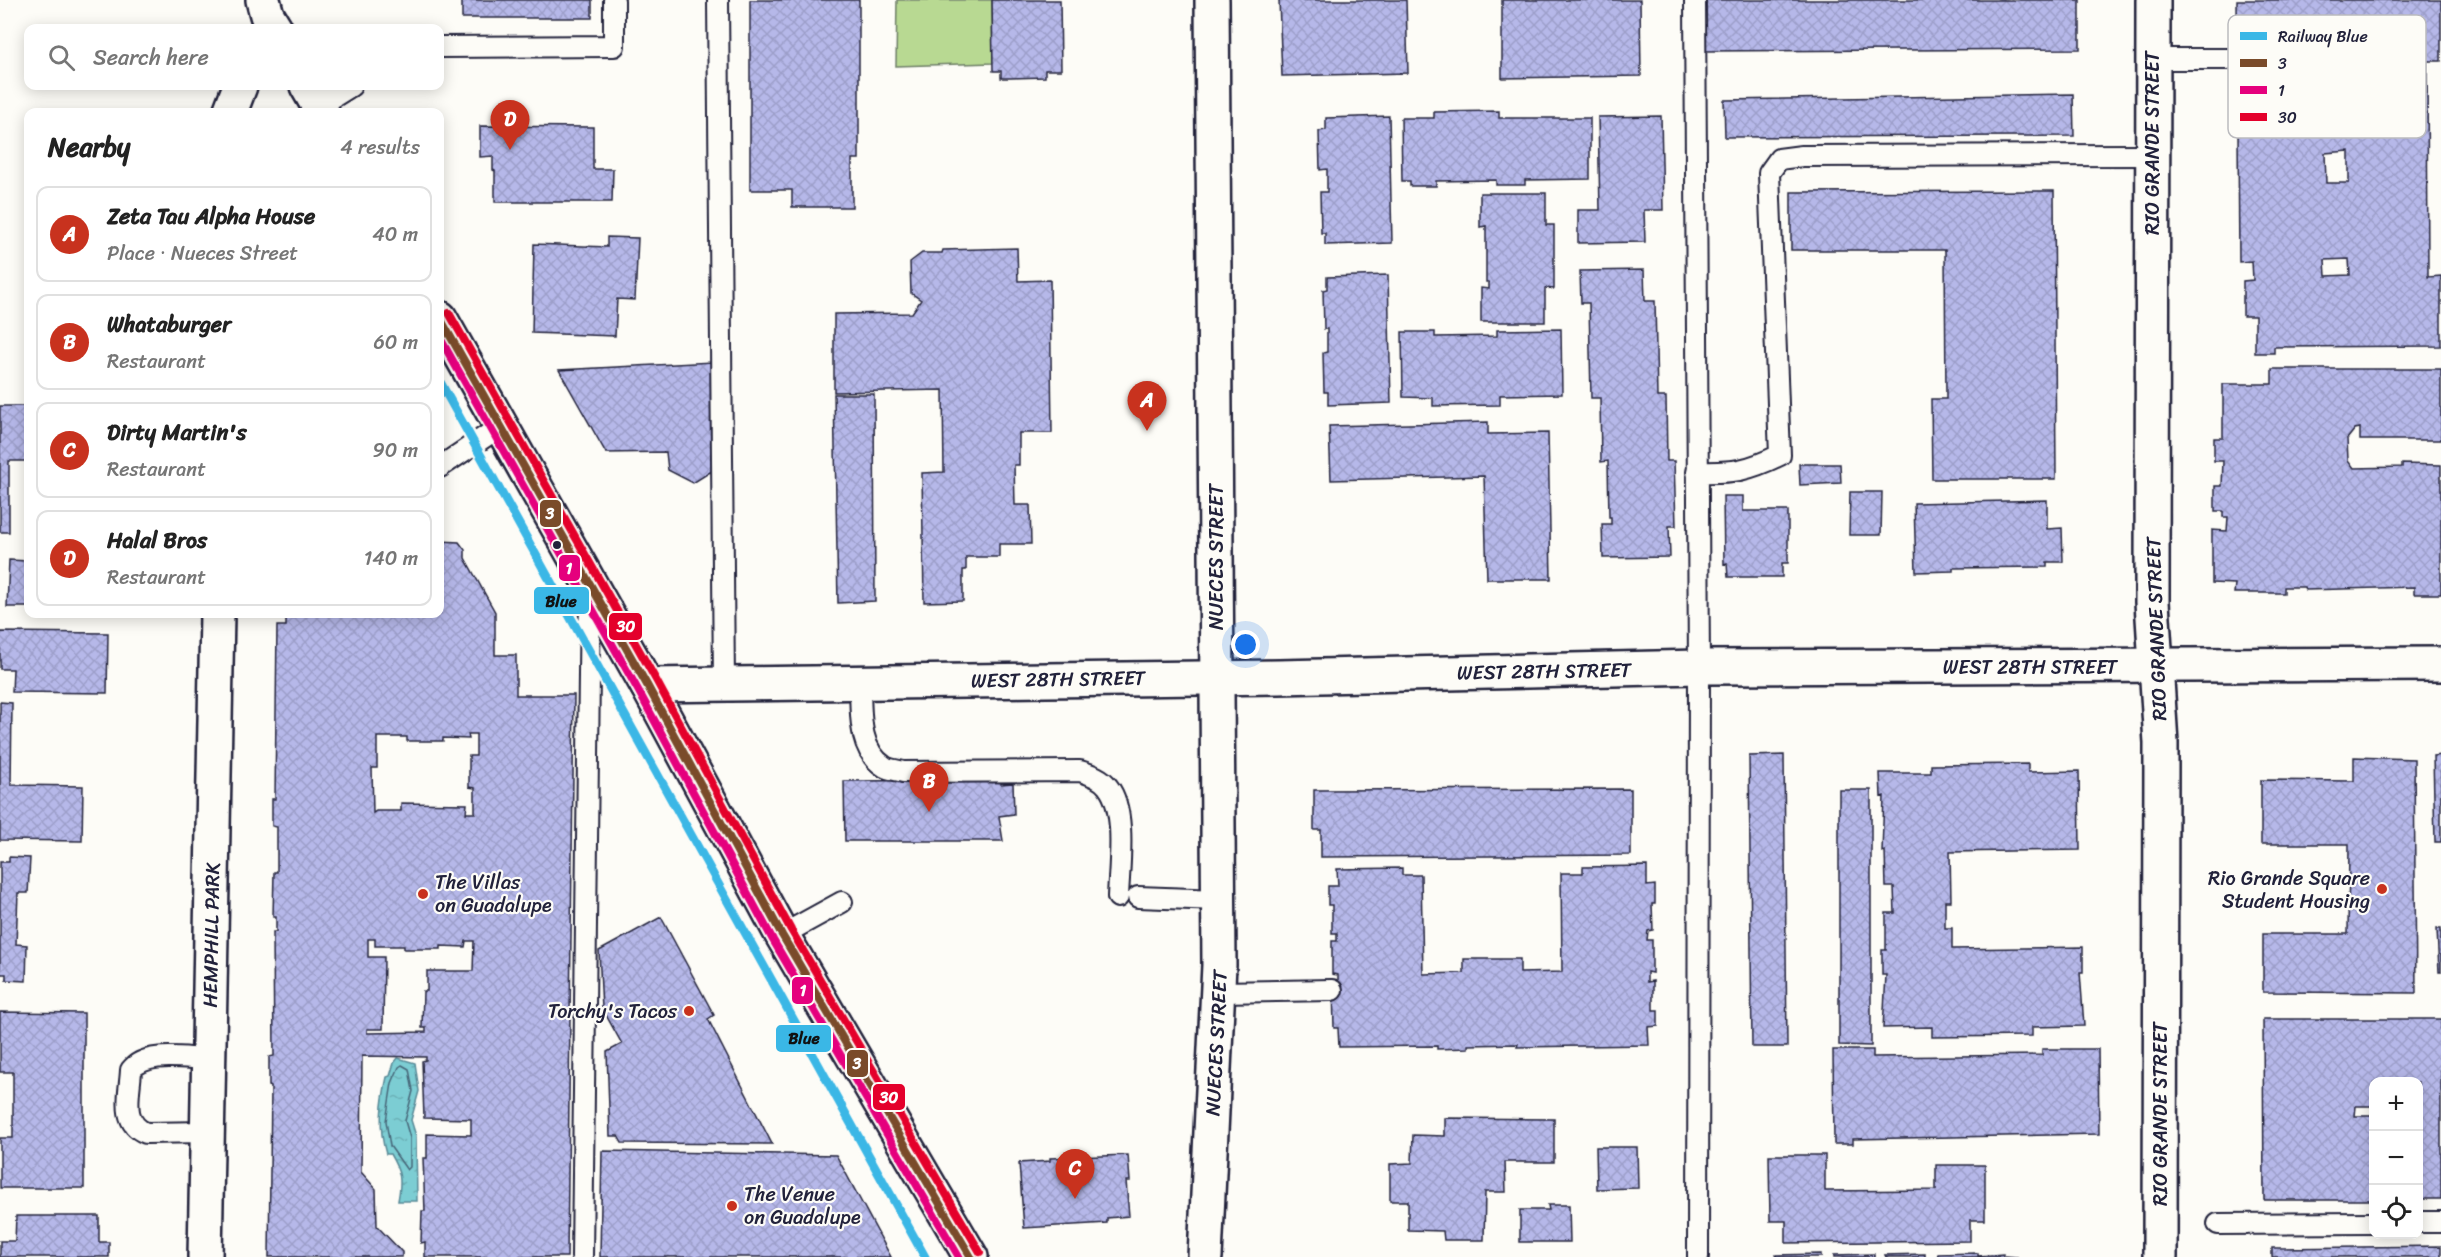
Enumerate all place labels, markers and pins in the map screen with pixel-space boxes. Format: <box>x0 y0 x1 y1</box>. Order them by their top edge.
pin: D <box>490 100 530 150</box>
pin: A <box>1128 382 1166 431</box>
unlabelled marker <box>551 539 563 551</box>
pin: B <box>910 762 948 812</box>
place label: Rio Grande Square Student Housing <box>2208 861 2370 919</box>
place label: The Villas on Guadalupe <box>435 865 552 923</box>
marker: Rio Grande Square Student Housing <box>2375 882 2389 896</box>
marker: The Villas on Guadalupe <box>416 887 430 901</box>
place label: Torchy's Tacos <box>548 994 678 1029</box>
marker: Torchy's Tacos <box>682 1004 696 1018</box>
pin: C <box>1056 1150 1094 1199</box>
place label: The Venue on Guadalupe <box>744 1177 861 1235</box>
marker: The Venue on Guadalupe <box>725 1199 739 1213</box>

